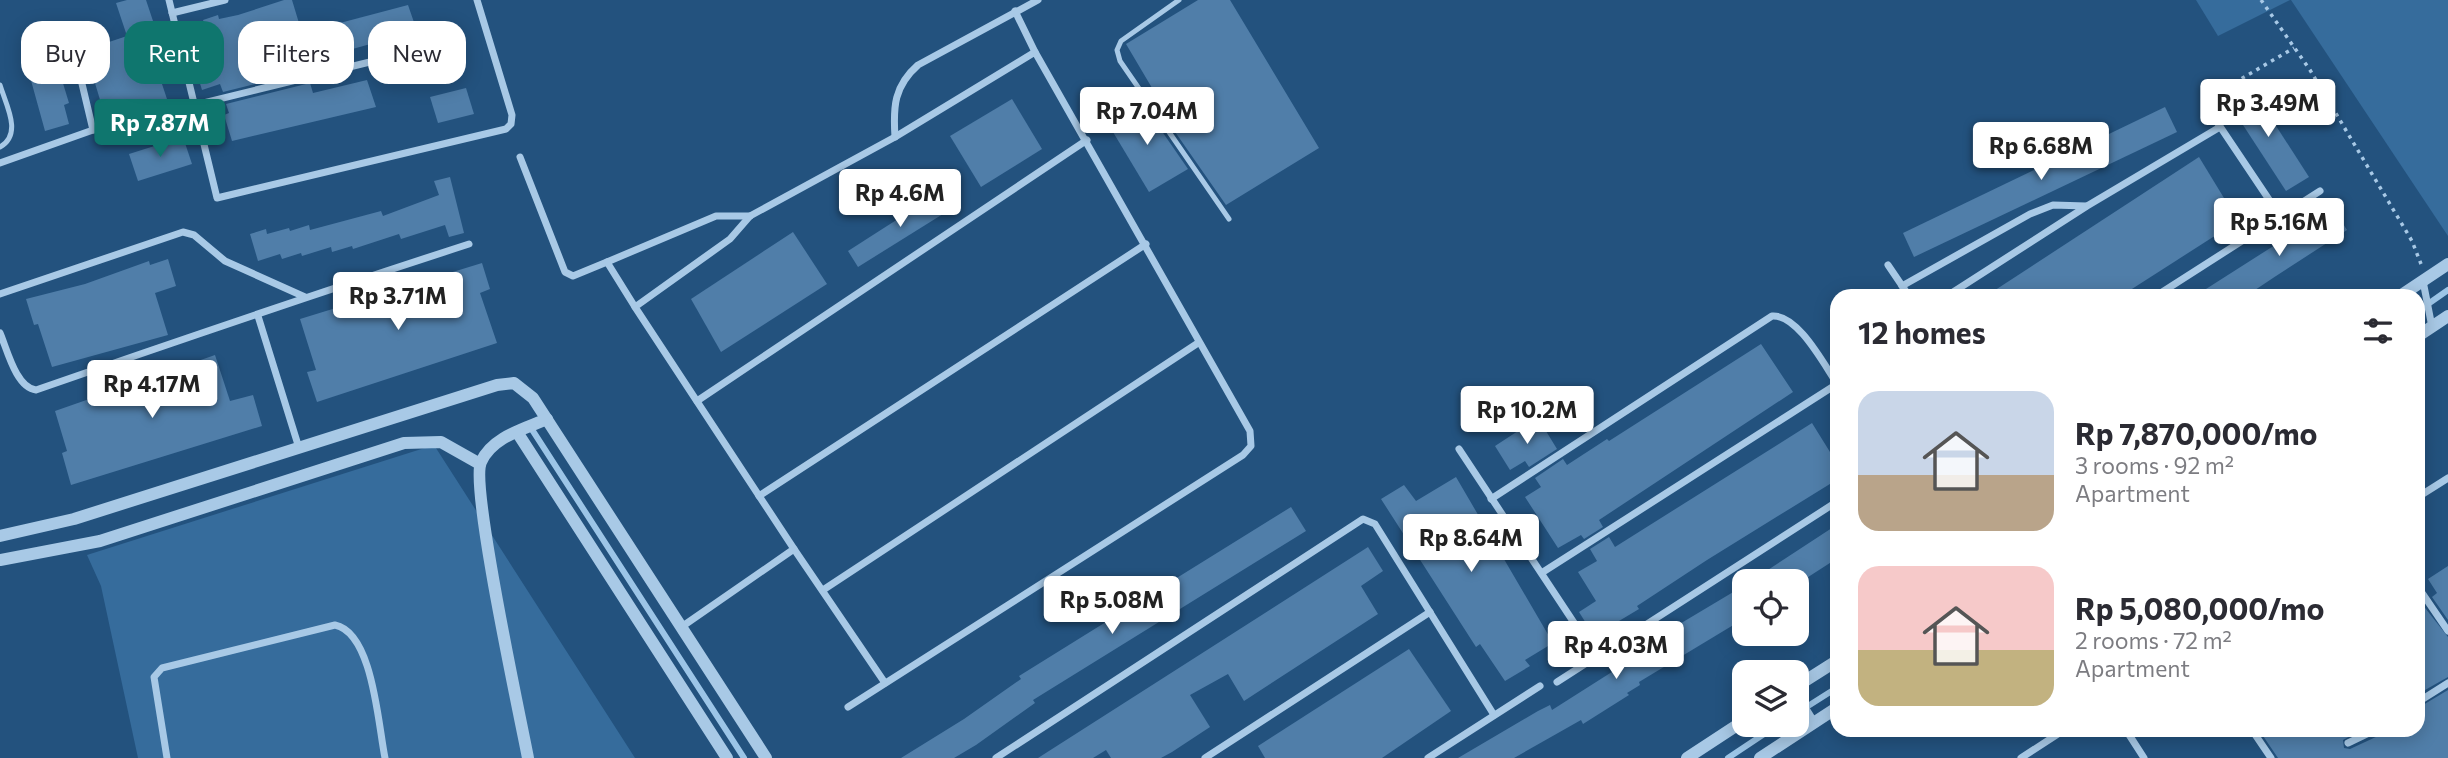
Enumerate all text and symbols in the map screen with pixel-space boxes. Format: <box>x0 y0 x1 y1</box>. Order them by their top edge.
chip: Buy <box>21 21 110 84</box>
chip: Rent <box>124 21 224 84</box>
chip: Filters <box>238 21 354 84</box>
chip: New <box>368 21 466 84</box>
pin: Rp 3.49M <box>2196 80 2340 139</box>
pin: Rp 7.04M <box>1075 88 1219 147</box>
text: Rp 3.49M <box>2216 88 2320 116</box>
text: Rp 7.04M <box>1096 96 1198 124</box>
pin: Rp 7.87M <box>88 100 232 159</box>
text: Rp 7.87M <box>110 108 210 136</box>
pin: Rp 6.68M <box>1969 122 2113 182</box>
text: Rp 6.68M <box>1989 131 2093 159</box>
pin: Rp 4.6M <box>835 170 965 229</box>
text: Rp 4.6M <box>855 178 945 206</box>
pin: Rp 5.16M <box>2207 198 2351 258</box>
text: Rp 5.16M <box>2230 207 2328 235</box>
pin: Rp 3.71M <box>326 272 470 332</box>
text: Rp 3.71M <box>349 281 447 309</box>
icon: filters <box>2359 312 2397 350</box>
text: 12 homes <box>1858 313 1986 350</box>
pin: Rp 4.17M <box>80 360 224 420</box>
text: Rp 4.17M <box>103 369 201 397</box>
pin: Rp 10.2M <box>1455 386 1599 446</box>
text: Rp 10.2M <box>1477 395 1577 423</box>
text: Rp 7,870,000/mo <box>2075 414 2318 451</box>
icon: home <box>1914 419 1998 503</box>
text: 3 rooms · 92 m² <box>2075 451 2234 479</box>
text: Apartment <box>2075 479 2190 507</box>
pin: Rp 8.64M <box>1399 514 1543 574</box>
text: Rp 8.64M <box>1419 523 1523 551</box>
map controls <box>1732 569 1809 737</box>
button: locate <box>1732 569 1809 646</box>
pin: Rp 5.08M <box>1040 576 1184 636</box>
text: Rp 5.08M <box>1060 585 1164 613</box>
text: Rp 5,080,000/mo <box>2075 589 2324 626</box>
icon: home <box>1914 594 1998 678</box>
pin: Rp 4.03M <box>1544 622 1688 681</box>
text: 2 rooms · 72 m² <box>2075 626 2232 654</box>
text: Rp 4.03M <box>1564 630 1668 658</box>
text: Apartment <box>2075 654 2190 682</box>
button: layers <box>1732 660 1809 737</box>

